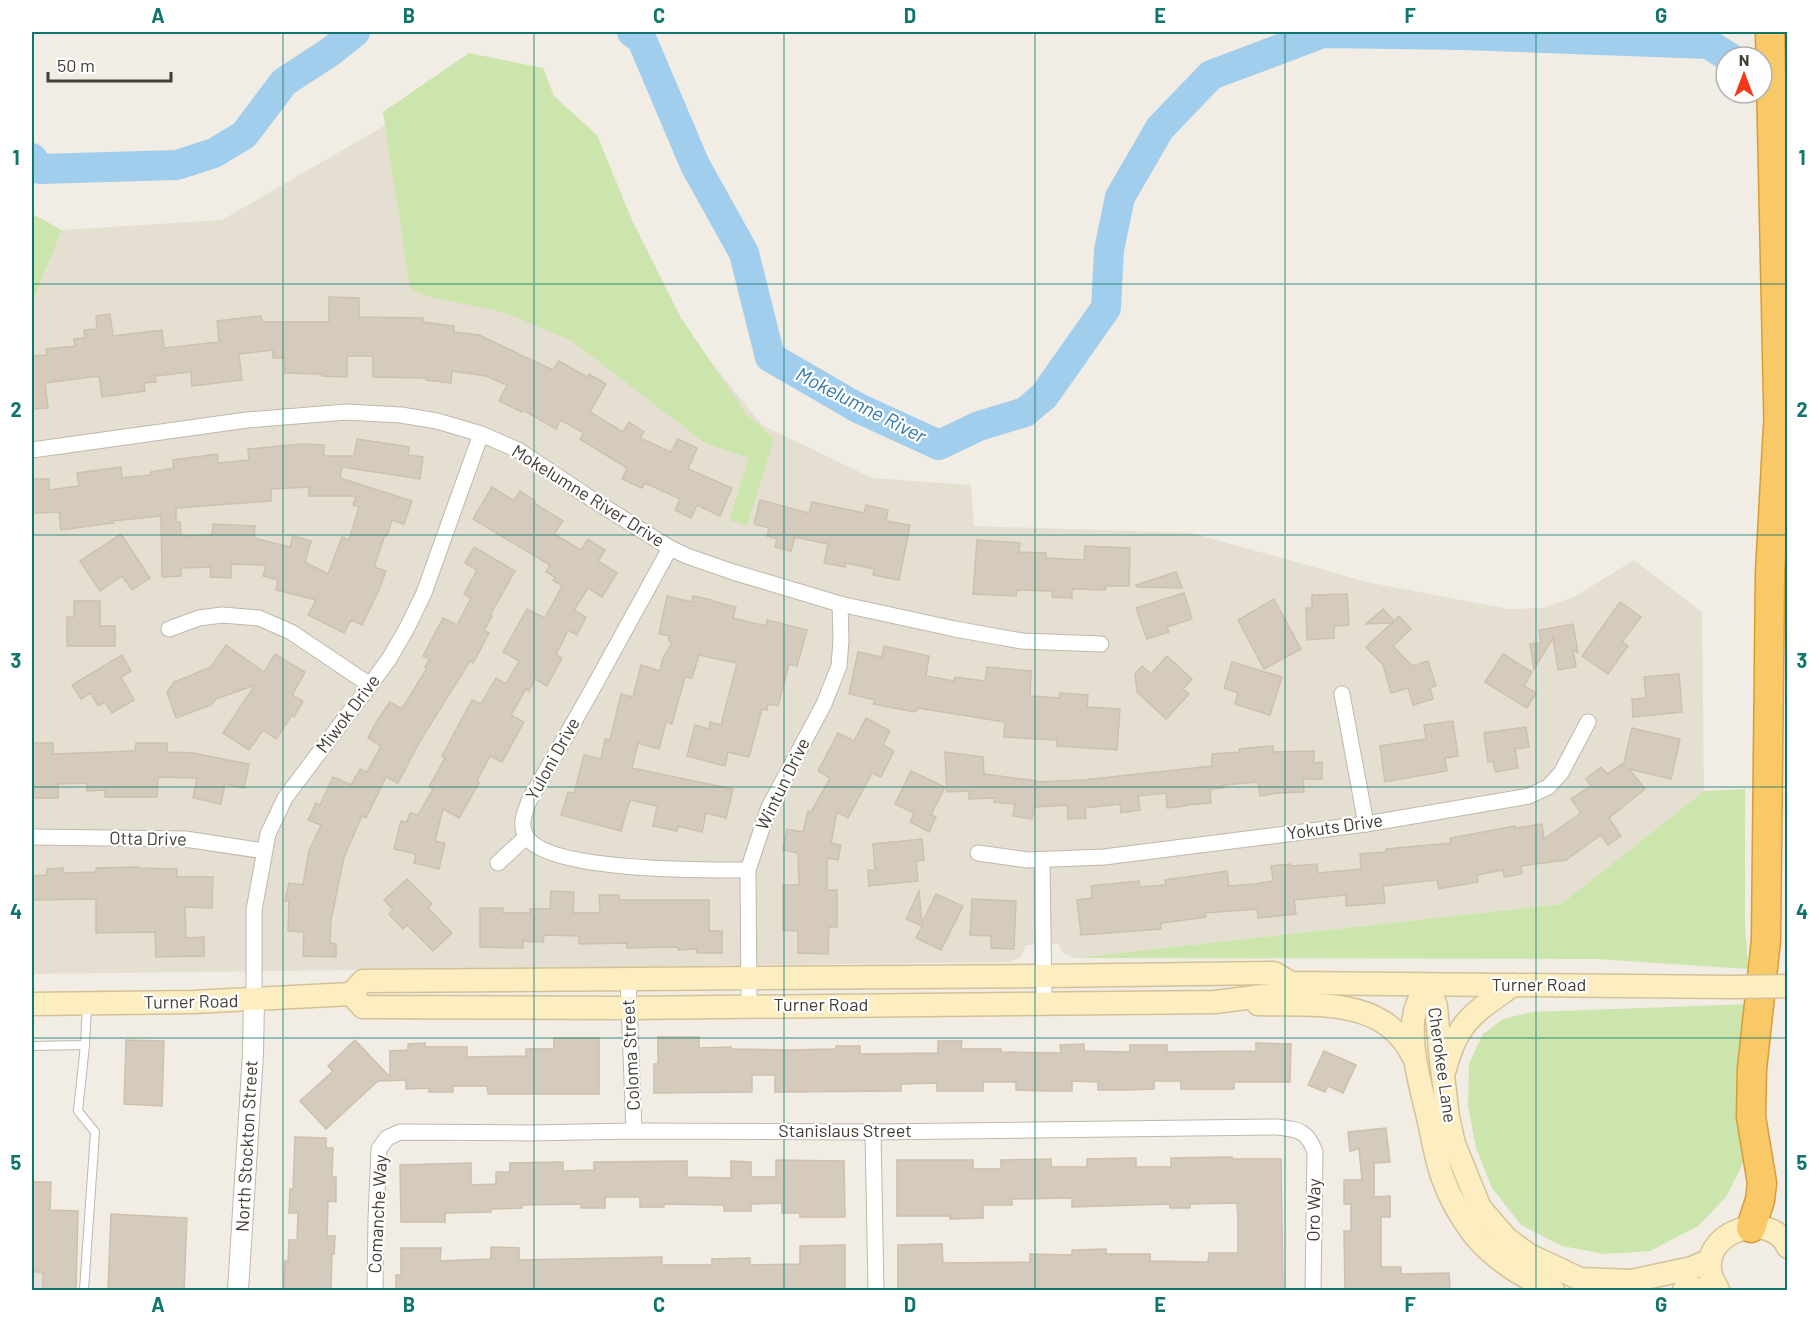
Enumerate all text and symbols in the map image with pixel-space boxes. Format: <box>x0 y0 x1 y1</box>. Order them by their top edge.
text: A <box>151 3 165 27</box>
text: B <box>403 3 415 27</box>
text: C <box>653 3 665 27</box>
text: D <box>904 3 916 27</box>
text: E <box>1154 3 1166 27</box>
text: F <box>1404 3 1416 27</box>
text: G <box>1655 3 1667 27</box>
scale bar <box>48 45 171 83</box>
north arrow <box>1714 45 1774 105</box>
text: N <box>1739 50 1749 69</box>
text: 50 m <box>57 54 95 76</box>
text: 1 <box>12 145 20 169</box>
text: 1 <box>1798 145 1806 169</box>
water label: Mokelumne River <box>792 361 931 448</box>
text: 2 <box>10 397 22 421</box>
text: 2 <box>1796 397 1808 421</box>
street label: Mokelumne River Drive <box>508 439 669 551</box>
text: 3 <box>11 648 21 672</box>
text: 3 <box>1797 648 1807 672</box>
street label: Miwok Drive <box>311 670 384 757</box>
street label: Yuloni Drive <box>520 713 584 804</box>
street label: Wintun Drive <box>750 734 814 833</box>
street label: Yokuts Drive <box>1286 808 1384 844</box>
street label: Otta Drive <box>109 826 187 850</box>
text: 4 <box>10 899 22 923</box>
text: 4 <box>1796 899 1808 923</box>
street label: Turner Road <box>1492 973 1586 995</box>
street label: Turner Road <box>143 989 239 1013</box>
street label: Turner Road <box>774 993 868 1015</box>
street label: Coloma Street <box>616 999 644 1111</box>
street label: Cherokee Lane <box>1424 1006 1462 1124</box>
street label: North Stockton Street <box>231 1059 261 1232</box>
street label: Stanislaus Street <box>778 1119 912 1141</box>
text: 5 <box>11 1150 22 1174</box>
text: 5 <box>1797 1150 1808 1174</box>
street label: Comanche Way <box>363 1154 391 1274</box>
street label: Oro Way <box>1301 1178 1325 1242</box>
text: A <box>151 1292 165 1316</box>
text: B <box>403 1292 415 1316</box>
text: C <box>653 1292 665 1316</box>
text: D <box>904 1292 916 1316</box>
text: E <box>1154 1292 1166 1316</box>
text: F <box>1404 1292 1416 1316</box>
text: G <box>1655 1292 1667 1316</box>

